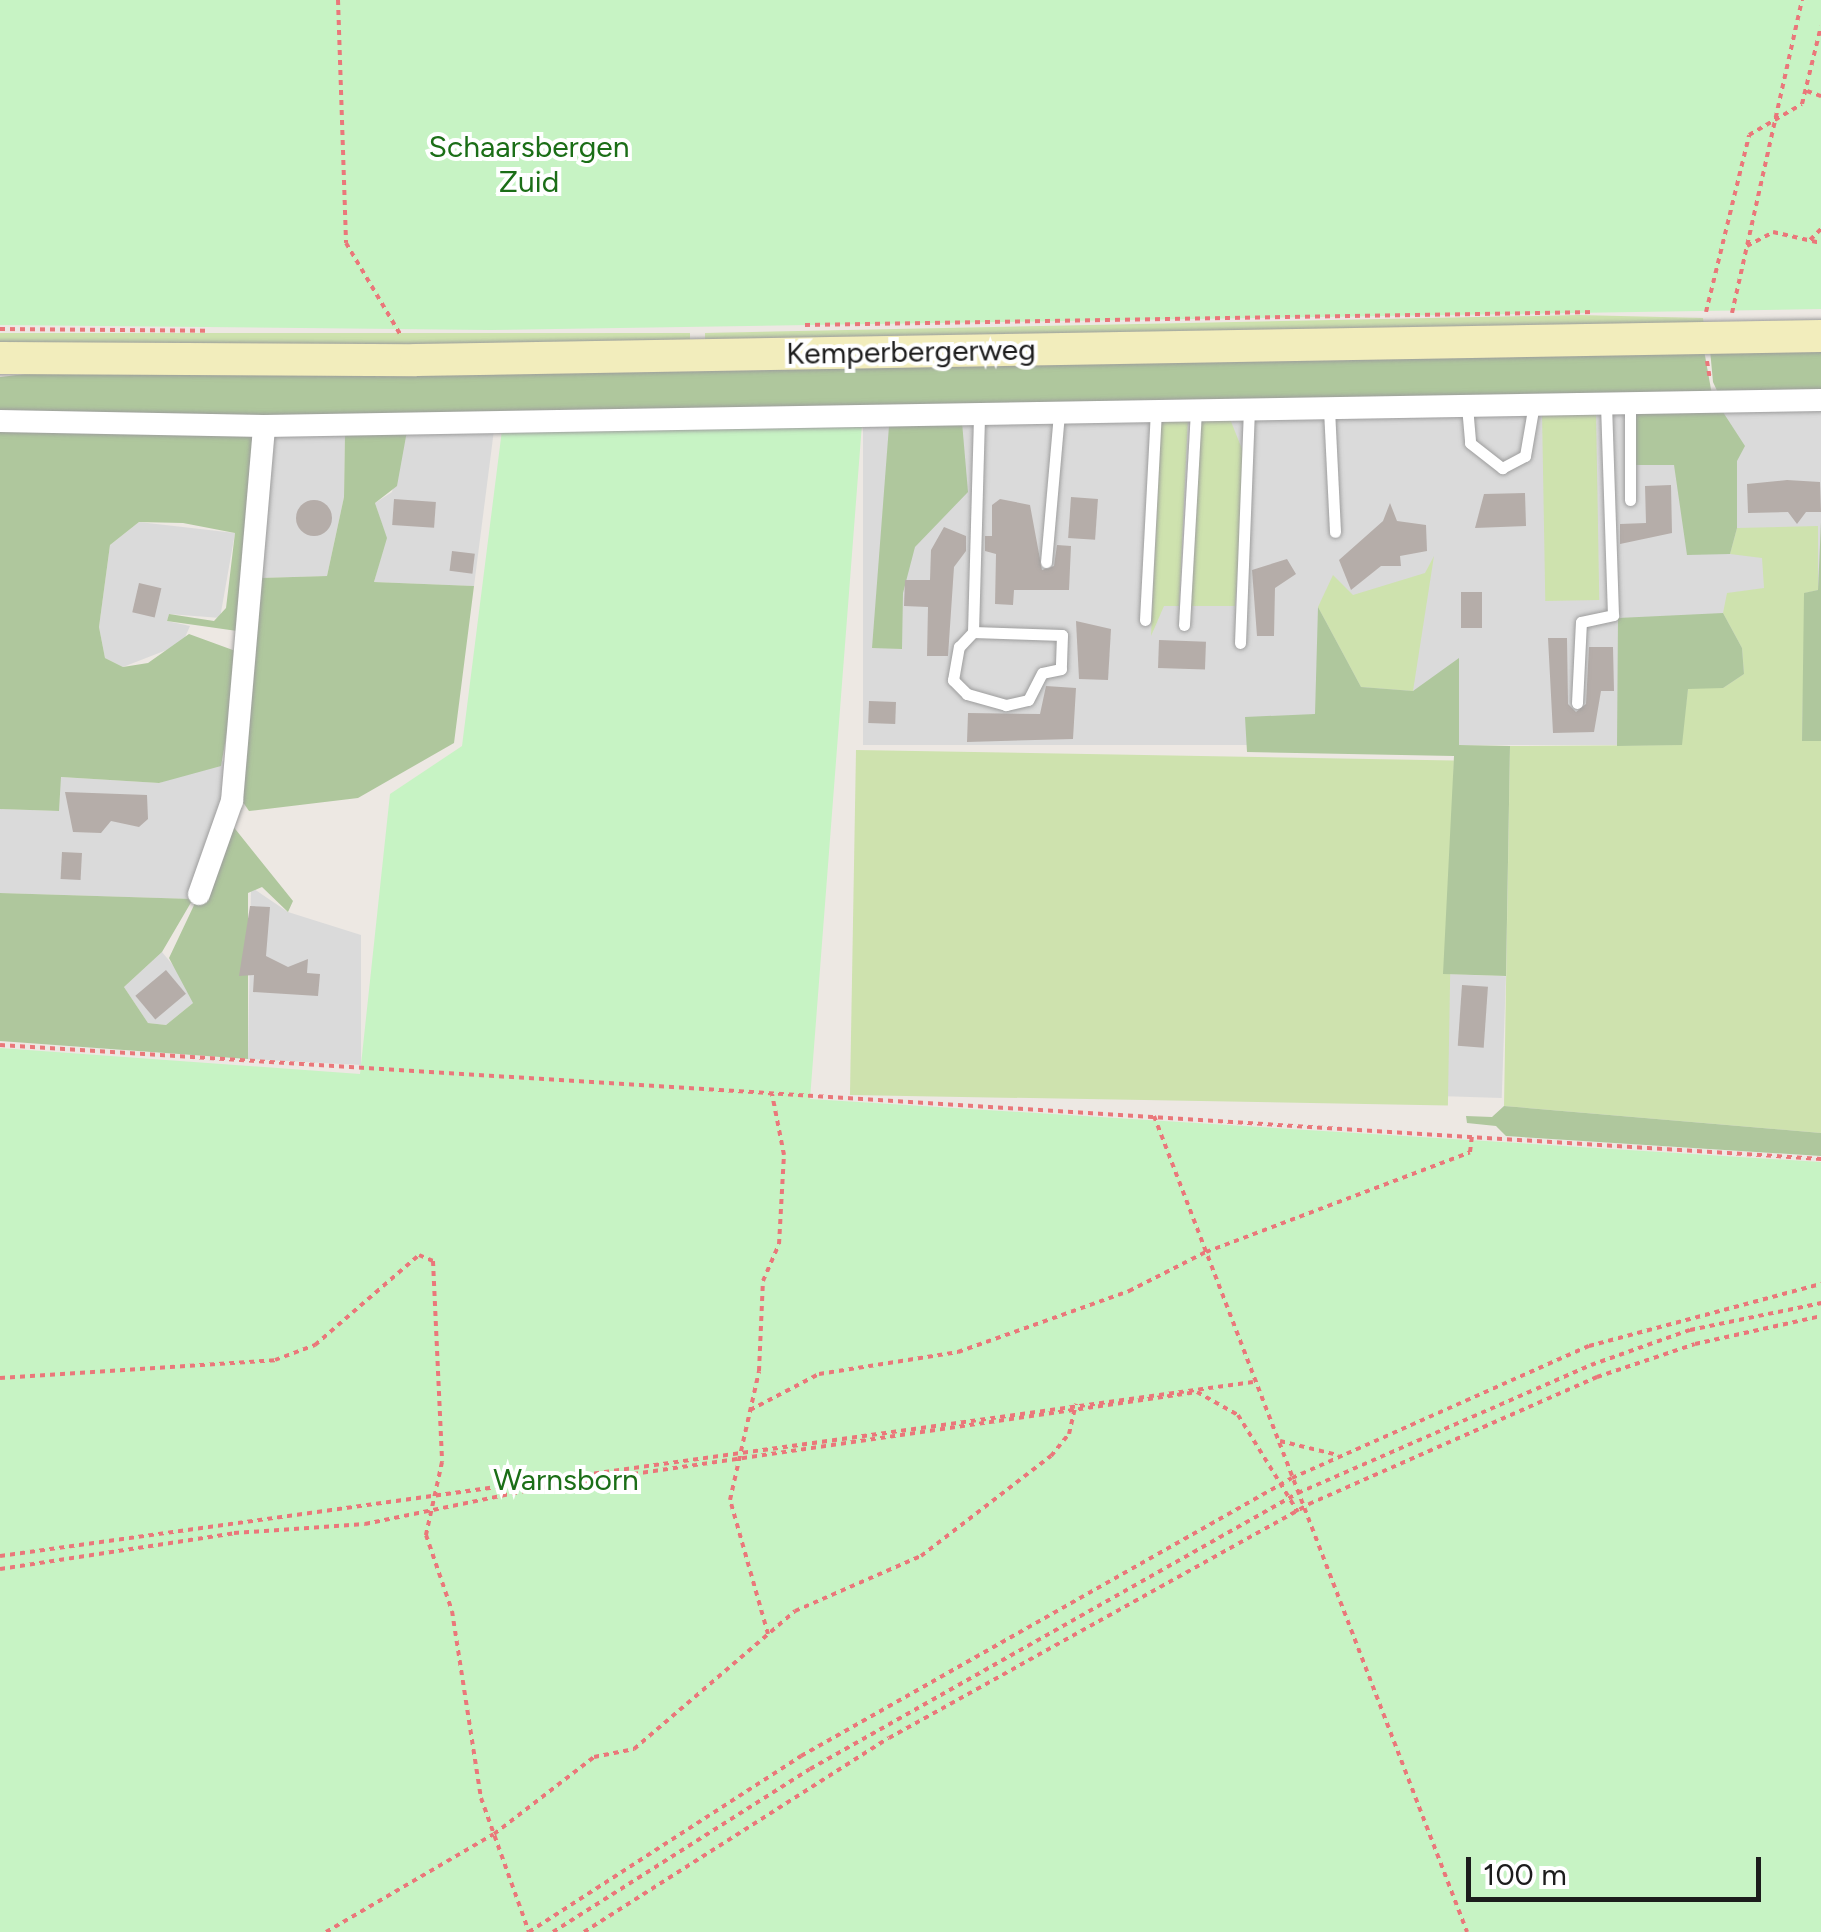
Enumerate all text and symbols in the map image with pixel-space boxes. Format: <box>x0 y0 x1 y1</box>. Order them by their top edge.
park label: Schaarsbergen Zuid <box>429 129 629 200</box>
street label: Kemperbergerweg <box>786 332 1036 372</box>
park label: Warnsborn <box>493 1462 639 1498</box>
scale bar <box>1471 1837 1766 1899</box>
text: 100 m <box>1483 1856 1567 1893</box>

